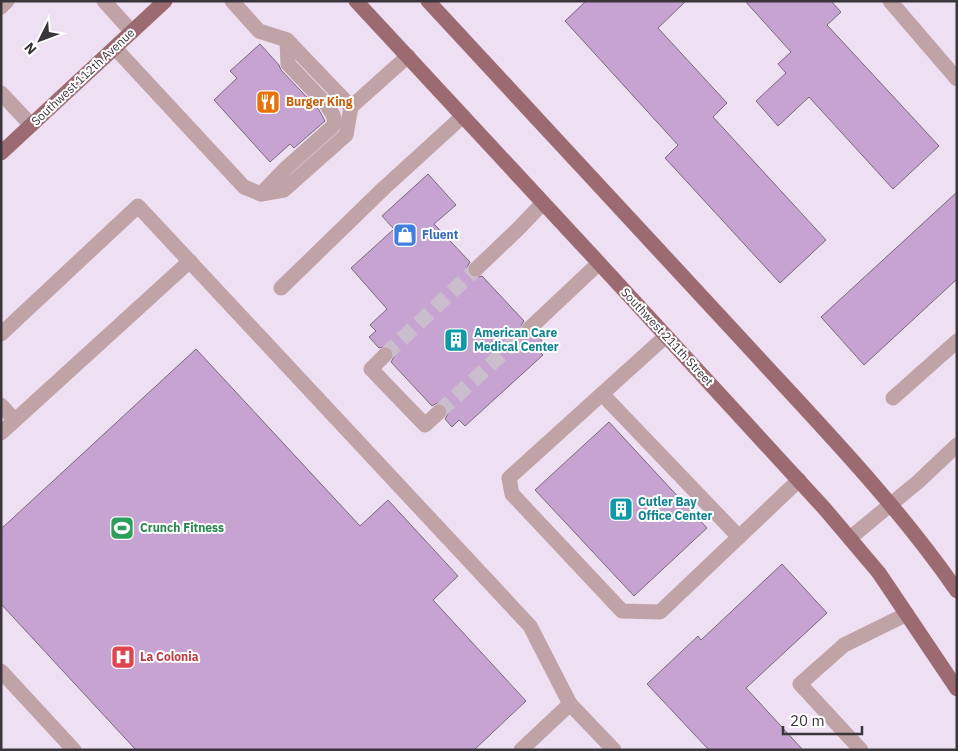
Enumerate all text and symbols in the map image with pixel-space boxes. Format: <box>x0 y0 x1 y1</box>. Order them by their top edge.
north arrow <box>15 15 65 65</box>
street label: Southwest 112th Avenue <box>28 25 138 128</box>
text: N <box>20 39 40 58</box>
restaurant icon: Burger King <box>255 89 281 115</box>
place label: Burger King <box>286 94 353 109</box>
shop icon: Fluent <box>392 222 418 248</box>
place label: Fluent <box>422 227 459 242</box>
street label: Southwest 211th Street <box>618 285 717 389</box>
place label: American Care Medical Center <box>474 325 559 354</box>
building icon: American Care Medical Center <box>443 327 469 353</box>
place label: Cutler Bay Office Center <box>638 494 712 523</box>
building icon: Cutler Bay Office Center <box>608 496 634 522</box>
sports icon: Crunch Fitness <box>109 515 135 541</box>
place label: Crunch Fitness <box>140 520 224 535</box>
hospital icon: La Colonia <box>110 644 136 670</box>
place label: La Colonia <box>140 649 199 664</box>
scale bar <box>783 704 862 736</box>
text: 20 m <box>790 711 825 730</box>

